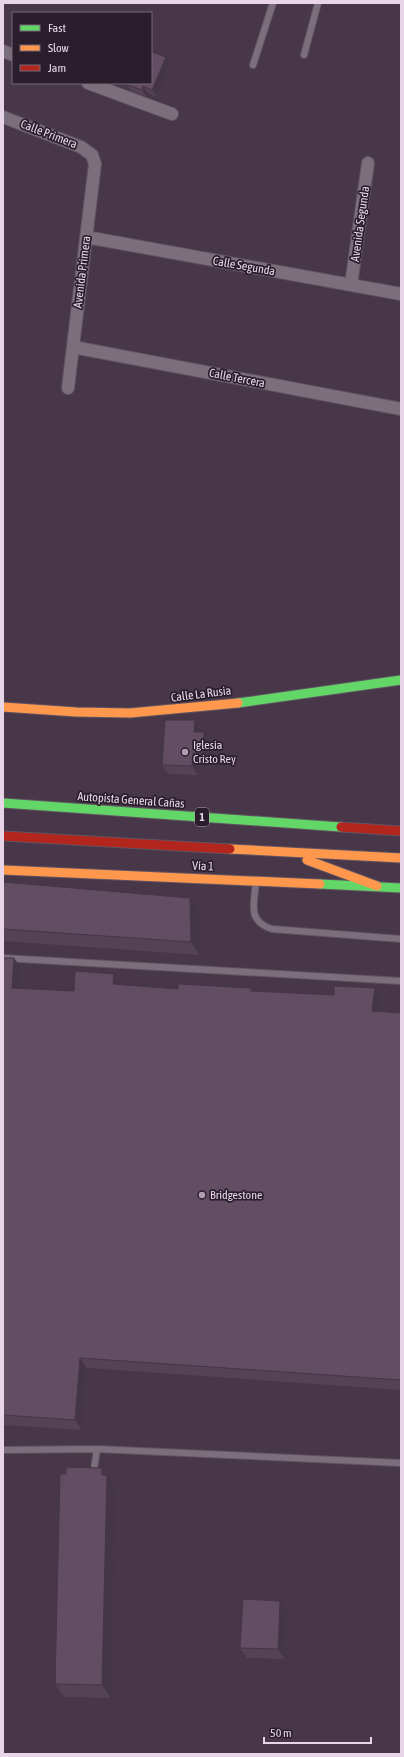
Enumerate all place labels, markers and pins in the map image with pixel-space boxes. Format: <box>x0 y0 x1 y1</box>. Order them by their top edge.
place label: Iglesia Cristo Rey <box>193 738 236 766</box>
marker: Iglesia Cristo Rey <box>180 747 190 757</box>
place label: Bridgestone <box>210 1188 263 1202</box>
marker: Bridgestone <box>197 1190 207 1200</box>

